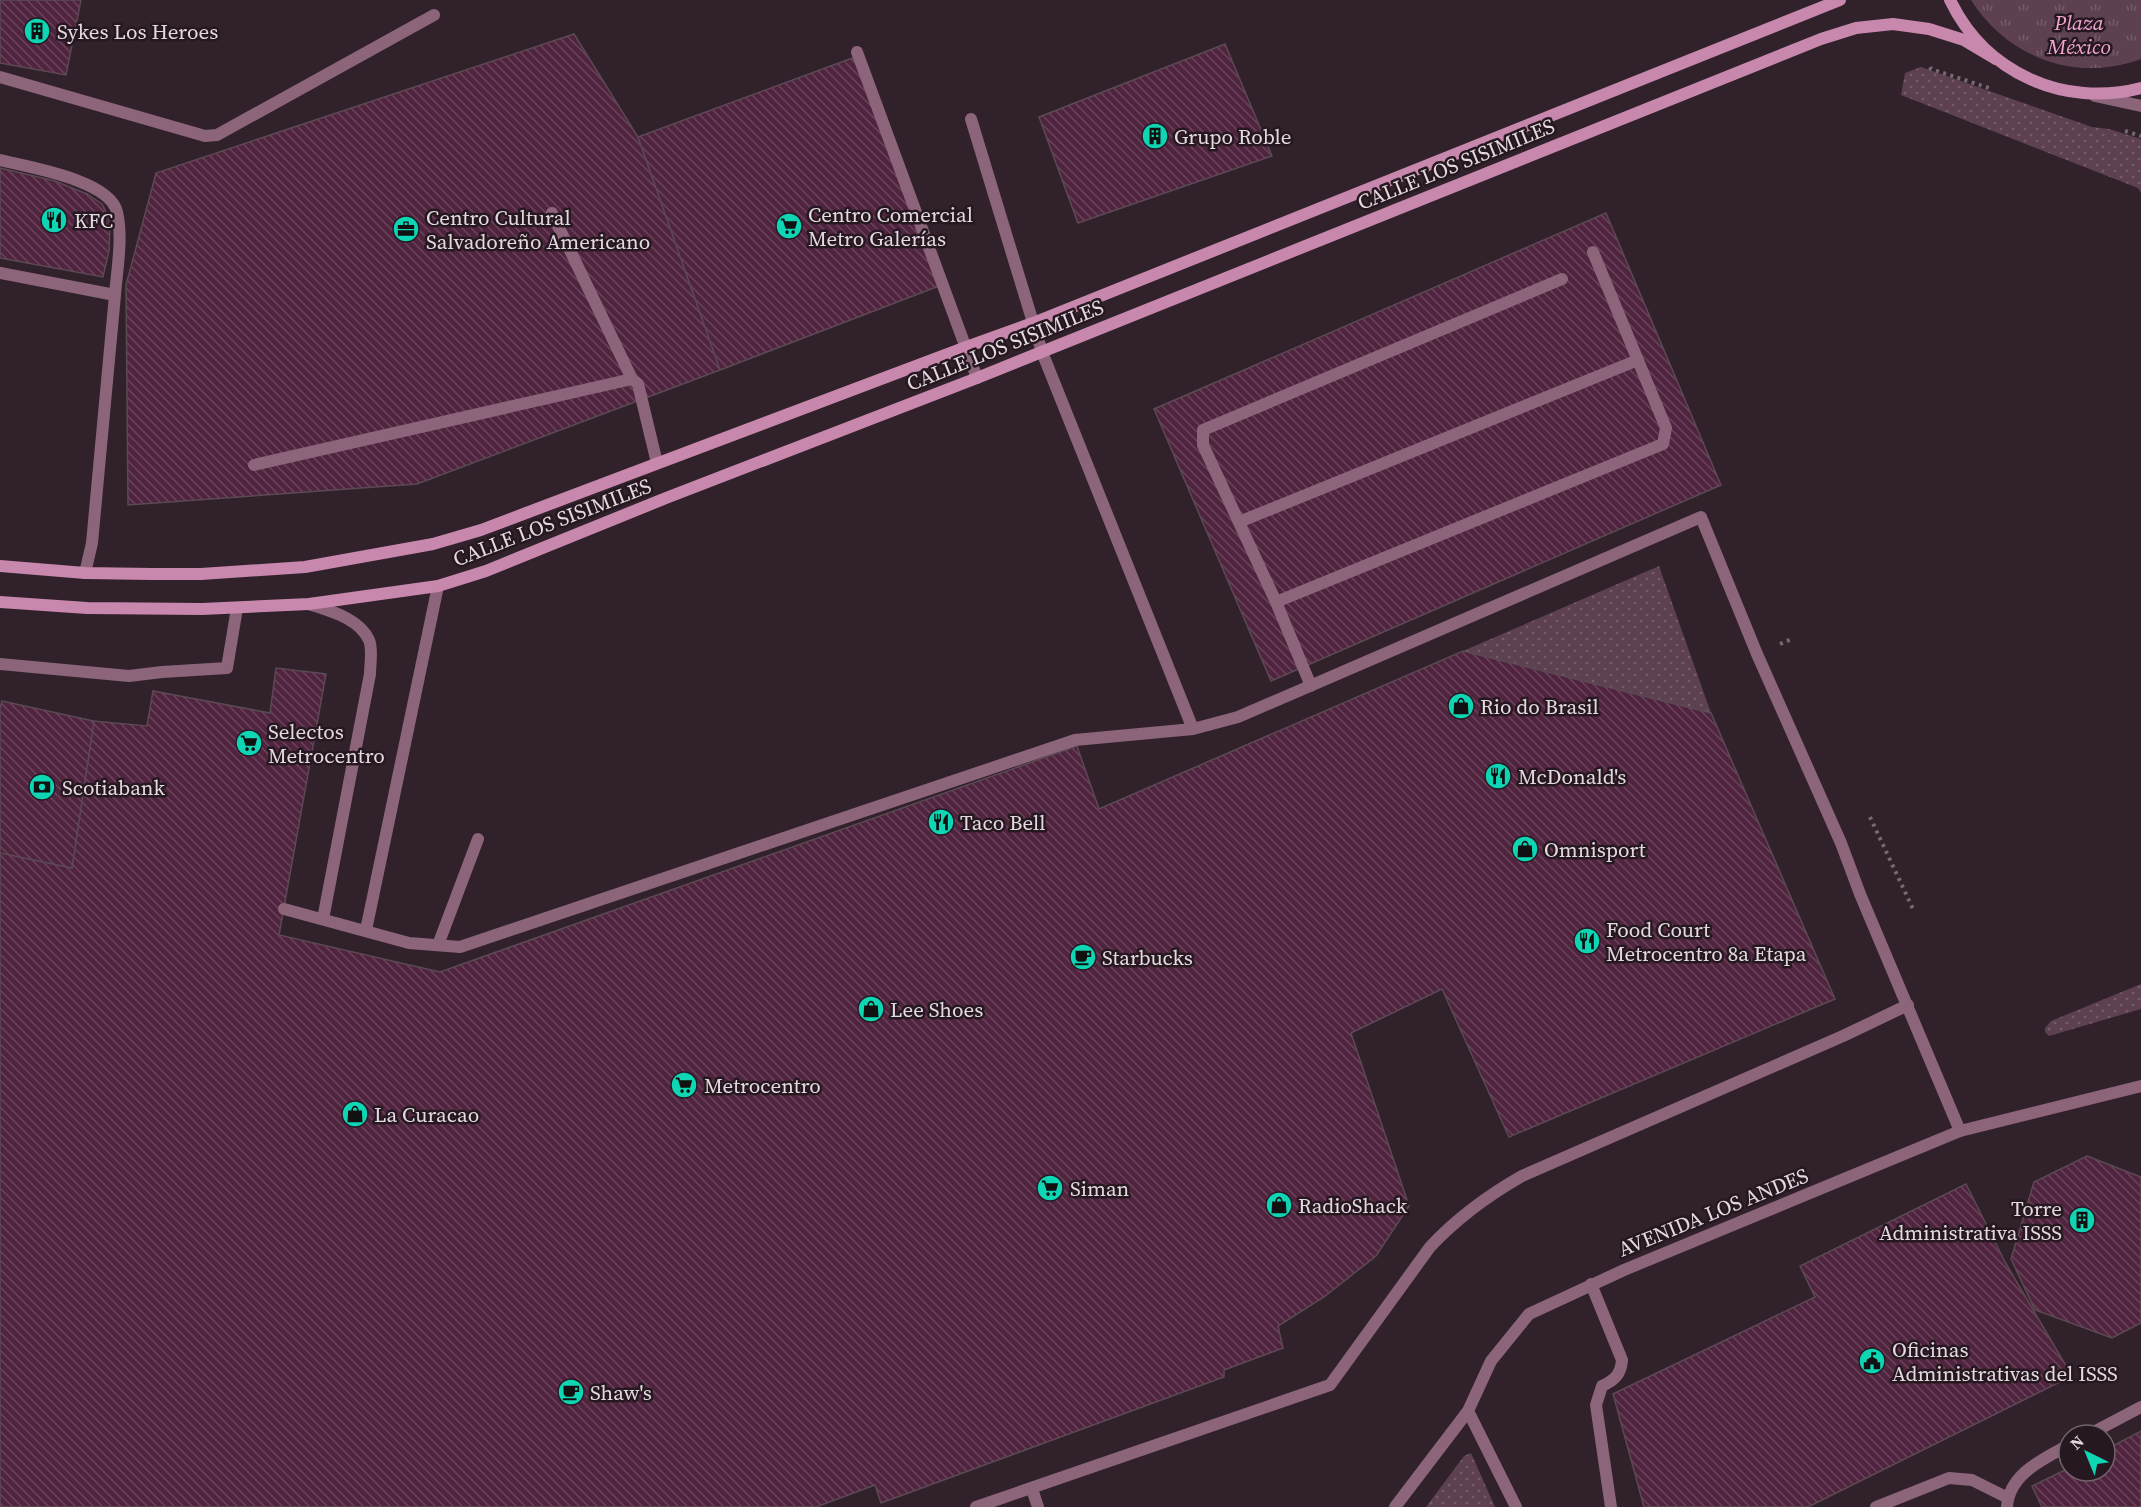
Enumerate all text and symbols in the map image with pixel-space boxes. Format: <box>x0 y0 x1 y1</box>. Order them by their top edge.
park label: Plaza México <box>2046 8 2111 61</box>
building icon: Sykes Los Heroes <box>22 16 52 46</box>
place label: Sykes Los Heroes <box>57 17 218 46</box>
street label: CALLE LOS SISIMILES <box>1353 111 1559 217</box>
building icon: Grupo Roble <box>1140 121 1170 151</box>
place label: Grupo Roble <box>1174 122 1292 151</box>
place label: Centro Comercial Metro Galerías <box>808 200 973 253</box>
place label: Centro Cultural Salvadoreño Americano <box>426 203 650 256</box>
restaurant icon: KFC <box>39 205 69 235</box>
place label: KFC <box>74 206 113 235</box>
supermarket icon: Centro Comercial Metro Galerías <box>774 211 804 241</box>
office icon: Centro Cultural Salvadoreño Americano <box>391 214 421 244</box>
street label: CALLE LOS SISIMILES <box>902 292 1108 398</box>
street label: CALLE LOS SISIMILES <box>449 471 655 573</box>
shop icon: Rio do Brasil <box>1446 691 1476 721</box>
place label: Rio do Brasil <box>1480 692 1599 721</box>
place label: Selectos Metrocentro <box>268 717 385 770</box>
supermarket icon: Selectos Metrocentro <box>234 728 264 758</box>
restaurant icon: McDonald's <box>1483 761 1513 791</box>
place label: McDonald's <box>1518 762 1626 791</box>
bank icon: Scotiabank <box>27 772 57 802</box>
place label: Scotiabank <box>62 773 166 802</box>
restaurant icon: Taco Bell <box>926 807 956 837</box>
place label: Taco Bell <box>960 808 1045 837</box>
shop icon: Omnisport <box>1510 834 1540 864</box>
place label: Omnisport <box>1544 835 1646 864</box>
place label: Food Court Metrocentro 8a Etapa <box>1606 915 1807 968</box>
restaurant icon: Food Court Metrocentro 8a Etapa <box>1572 926 1602 956</box>
cafe icon: Starbucks <box>1068 942 1098 972</box>
place label: Starbucks <box>1102 943 1193 972</box>
shop icon: Lee Shoes <box>856 994 886 1024</box>
place label: Lee Shoes <box>890 995 983 1024</box>
supermarket icon: Metrocentro <box>669 1070 699 1100</box>
place label: Metrocentro <box>704 1071 821 1100</box>
shop icon: La Curacao <box>340 1099 370 1129</box>
place label: La Curacao <box>374 1100 479 1129</box>
street label: AVENIDA LOS ANDES <box>1613 1161 1813 1263</box>
supermarket icon: Siman <box>1035 1173 1065 1203</box>
place label: Siman <box>1070 1174 1130 1203</box>
shop icon: RadioShack <box>1264 1190 1294 1220</box>
place label: RadioShack <box>1298 1191 1408 1220</box>
place label: Torre Administrativa ISSS <box>1879 1194 2062 1247</box>
building icon: Torre Administrativa ISSS <box>2067 1205 2097 1235</box>
place label: Oficinas Administrativas del ISSS <box>1892 1335 2118 1388</box>
public building icon: Oficinas Administrativas del ISSS <box>1857 1346 1887 1376</box>
cafe icon: Shaw's <box>556 1377 586 1407</box>
place label: Shaw's <box>590 1378 652 1407</box>
north arrow <box>2057 1423 2117 1483</box>
text: N <box>2065 1430 2089 1454</box>

